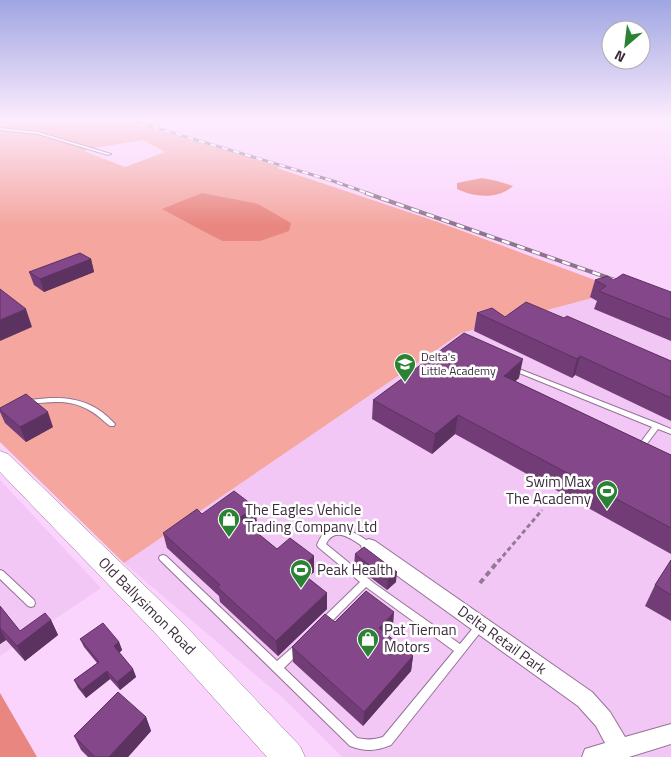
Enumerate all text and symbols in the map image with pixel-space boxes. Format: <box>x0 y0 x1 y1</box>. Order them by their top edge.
north arrow <box>601 20 651 70</box>
text: N <box>610 45 629 68</box>
place label: Delta's Little Academy <box>421 347 496 380</box>
school or university icon: Delta's Little Academy <box>393 352 417 383</box>
place label: Swim Max The Academy <box>506 470 591 510</box>
sports icon: Swim Max The Academy <box>595 479 619 510</box>
place label: The Eagles Vehicle Trading Company Ltd <box>245 498 377 538</box>
shop icon: The Eagles Vehicle Trading Company Ltd <box>217 507 241 538</box>
street label: Old Ballysimon Road <box>93 552 201 660</box>
sports icon: Peak Health <box>289 558 313 589</box>
place label: Peak Health <box>317 558 393 581</box>
street label: Delta Retail Park <box>453 599 552 680</box>
place label: Pat Tiernan Motors <box>384 618 456 658</box>
shop icon: Pat Tiernan Motors <box>356 627 380 658</box>

